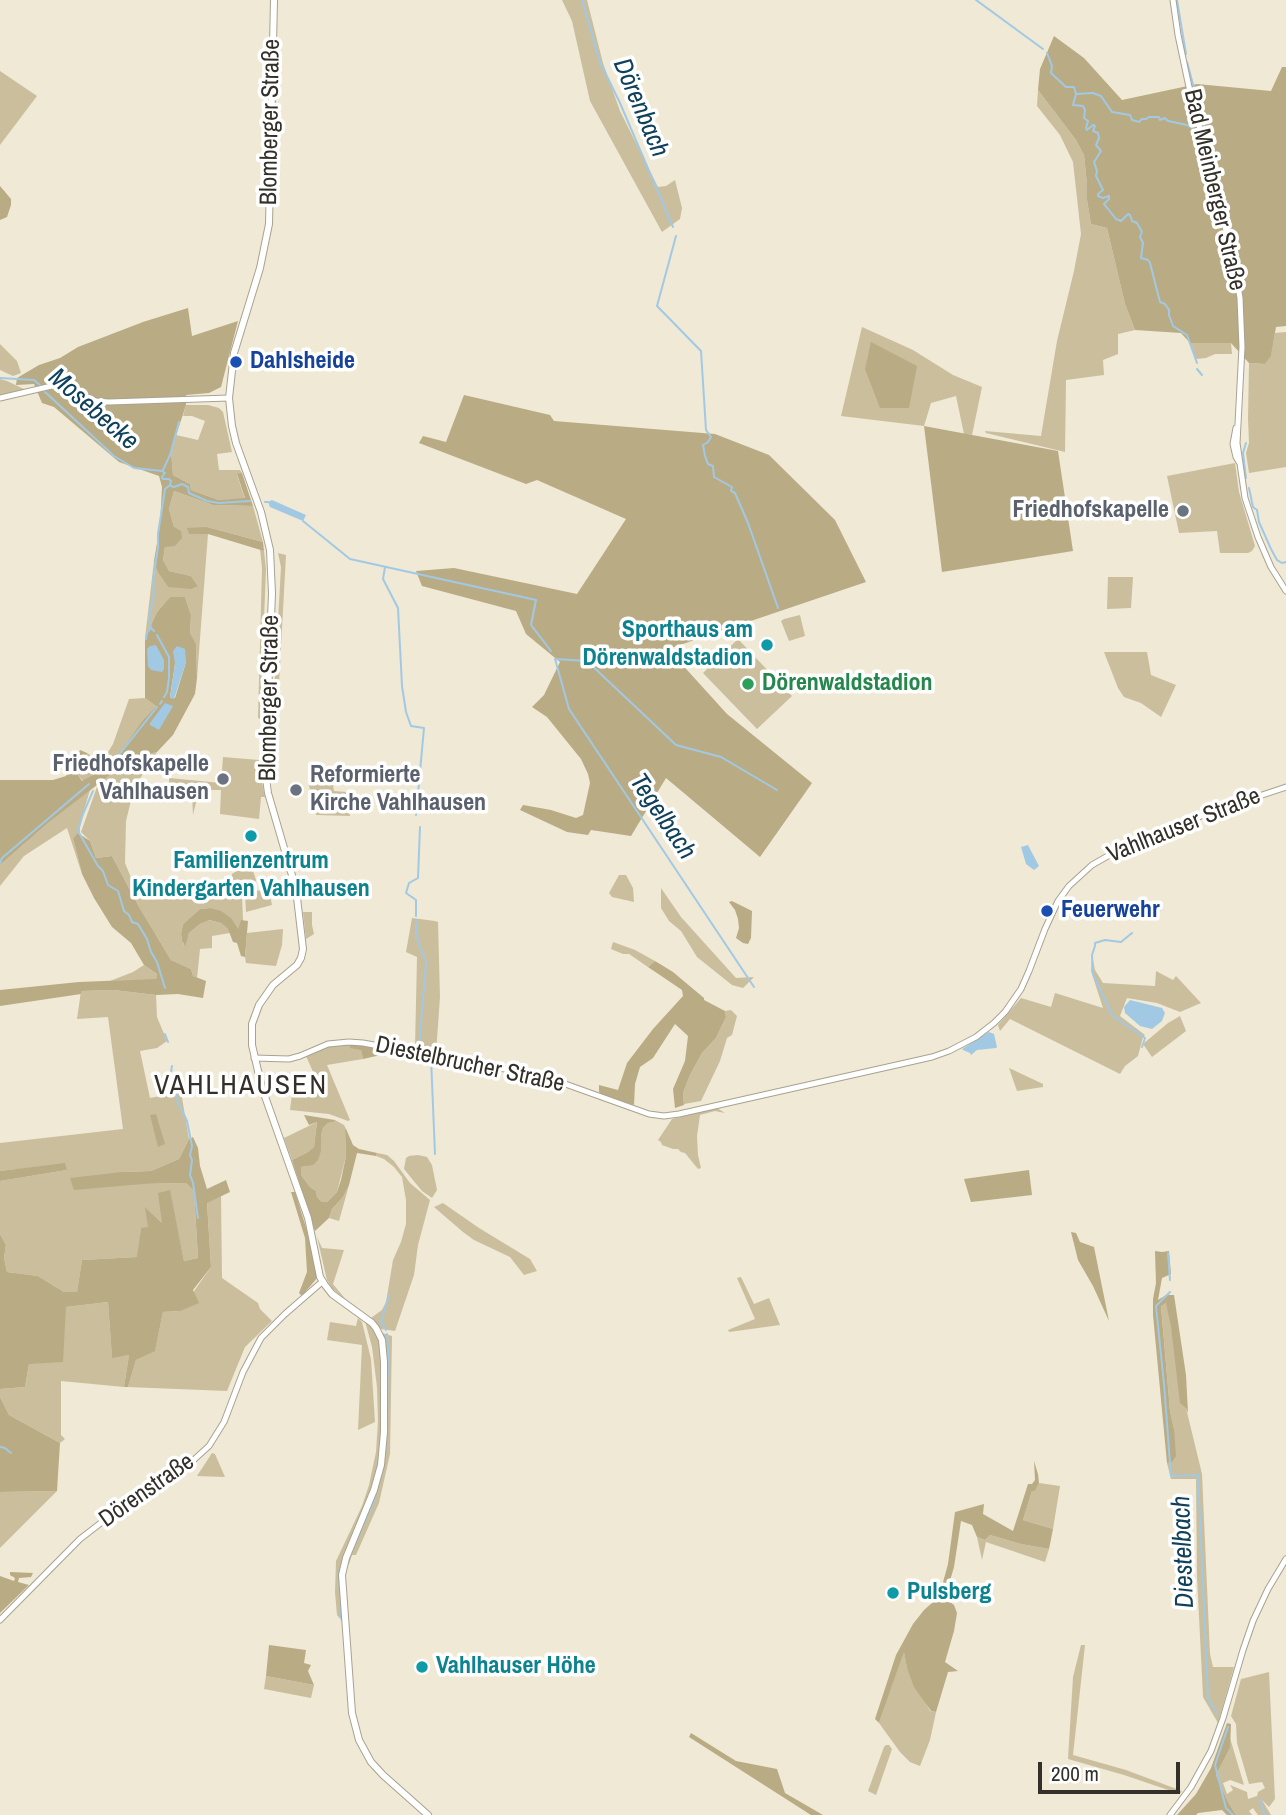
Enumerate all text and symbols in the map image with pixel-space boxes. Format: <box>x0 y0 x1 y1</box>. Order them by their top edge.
street label: Blomberger Straße <box>255 39 287 205</box>
water label: Dörenbach <box>605 54 675 162</box>
street label: Bad Meinberger Straße <box>1177 87 1251 293</box>
place label: Dahlsheide <box>250 348 355 376</box>
marker: Dahlsheide <box>228 354 244 370</box>
water label: Mosebecke <box>42 362 144 458</box>
place label: Friedhofskapelle <box>1013 497 1169 525</box>
marker: Friedhofskapelle <box>1175 503 1191 519</box>
street label: Blomberger Straße <box>254 615 286 781</box>
place label: Sporthaus am Dörenwaldstadion <box>582 617 753 673</box>
marker: Sporthaus am Dörenwaldstadion <box>759 637 775 653</box>
place label: Dörenwaldstadion <box>762 670 933 698</box>
marker: Dörenwaldstadion <box>740 676 756 692</box>
place label: Friedhofskapelle Vahlhausen <box>53 751 209 807</box>
place label: Reformierte Kirche Vahlhausen <box>310 762 486 818</box>
water label: Tegelbach <box>622 768 702 866</box>
marker: Friedhofskapelle Vahlhausen <box>215 771 231 787</box>
marker: Reformierte Kirche Vahlhausen <box>288 782 304 798</box>
street label: Vahlhauser Straße <box>1103 782 1265 870</box>
marker: Familienzentrum Kindergarten Vahlhausen <box>243 828 259 844</box>
place label: Familienzentrum Kindergarten Vahlhausen <box>132 848 370 904</box>
place label: Feuerwehr <box>1061 897 1160 925</box>
marker: Feuerwehr <box>1039 903 1055 919</box>
street label: Diestelbrucher Straße <box>373 1031 567 1099</box>
district label: VAHLHAUSEN <box>155 1069 327 1103</box>
street label: Dörenstraße <box>94 1448 200 1534</box>
water label: Diestelbach <box>1166 1495 1202 1609</box>
place label: Pulsberg <box>907 1579 991 1607</box>
marker: Pulsberg <box>885 1585 901 1601</box>
place label: Vahlhauser Höhe <box>436 1653 596 1681</box>
marker: Vahlhauser Höhe <box>414 1659 430 1675</box>
scale bar <box>1041 1748 1183 1792</box>
text: 200 m <box>1051 1759 1099 1788</box>

